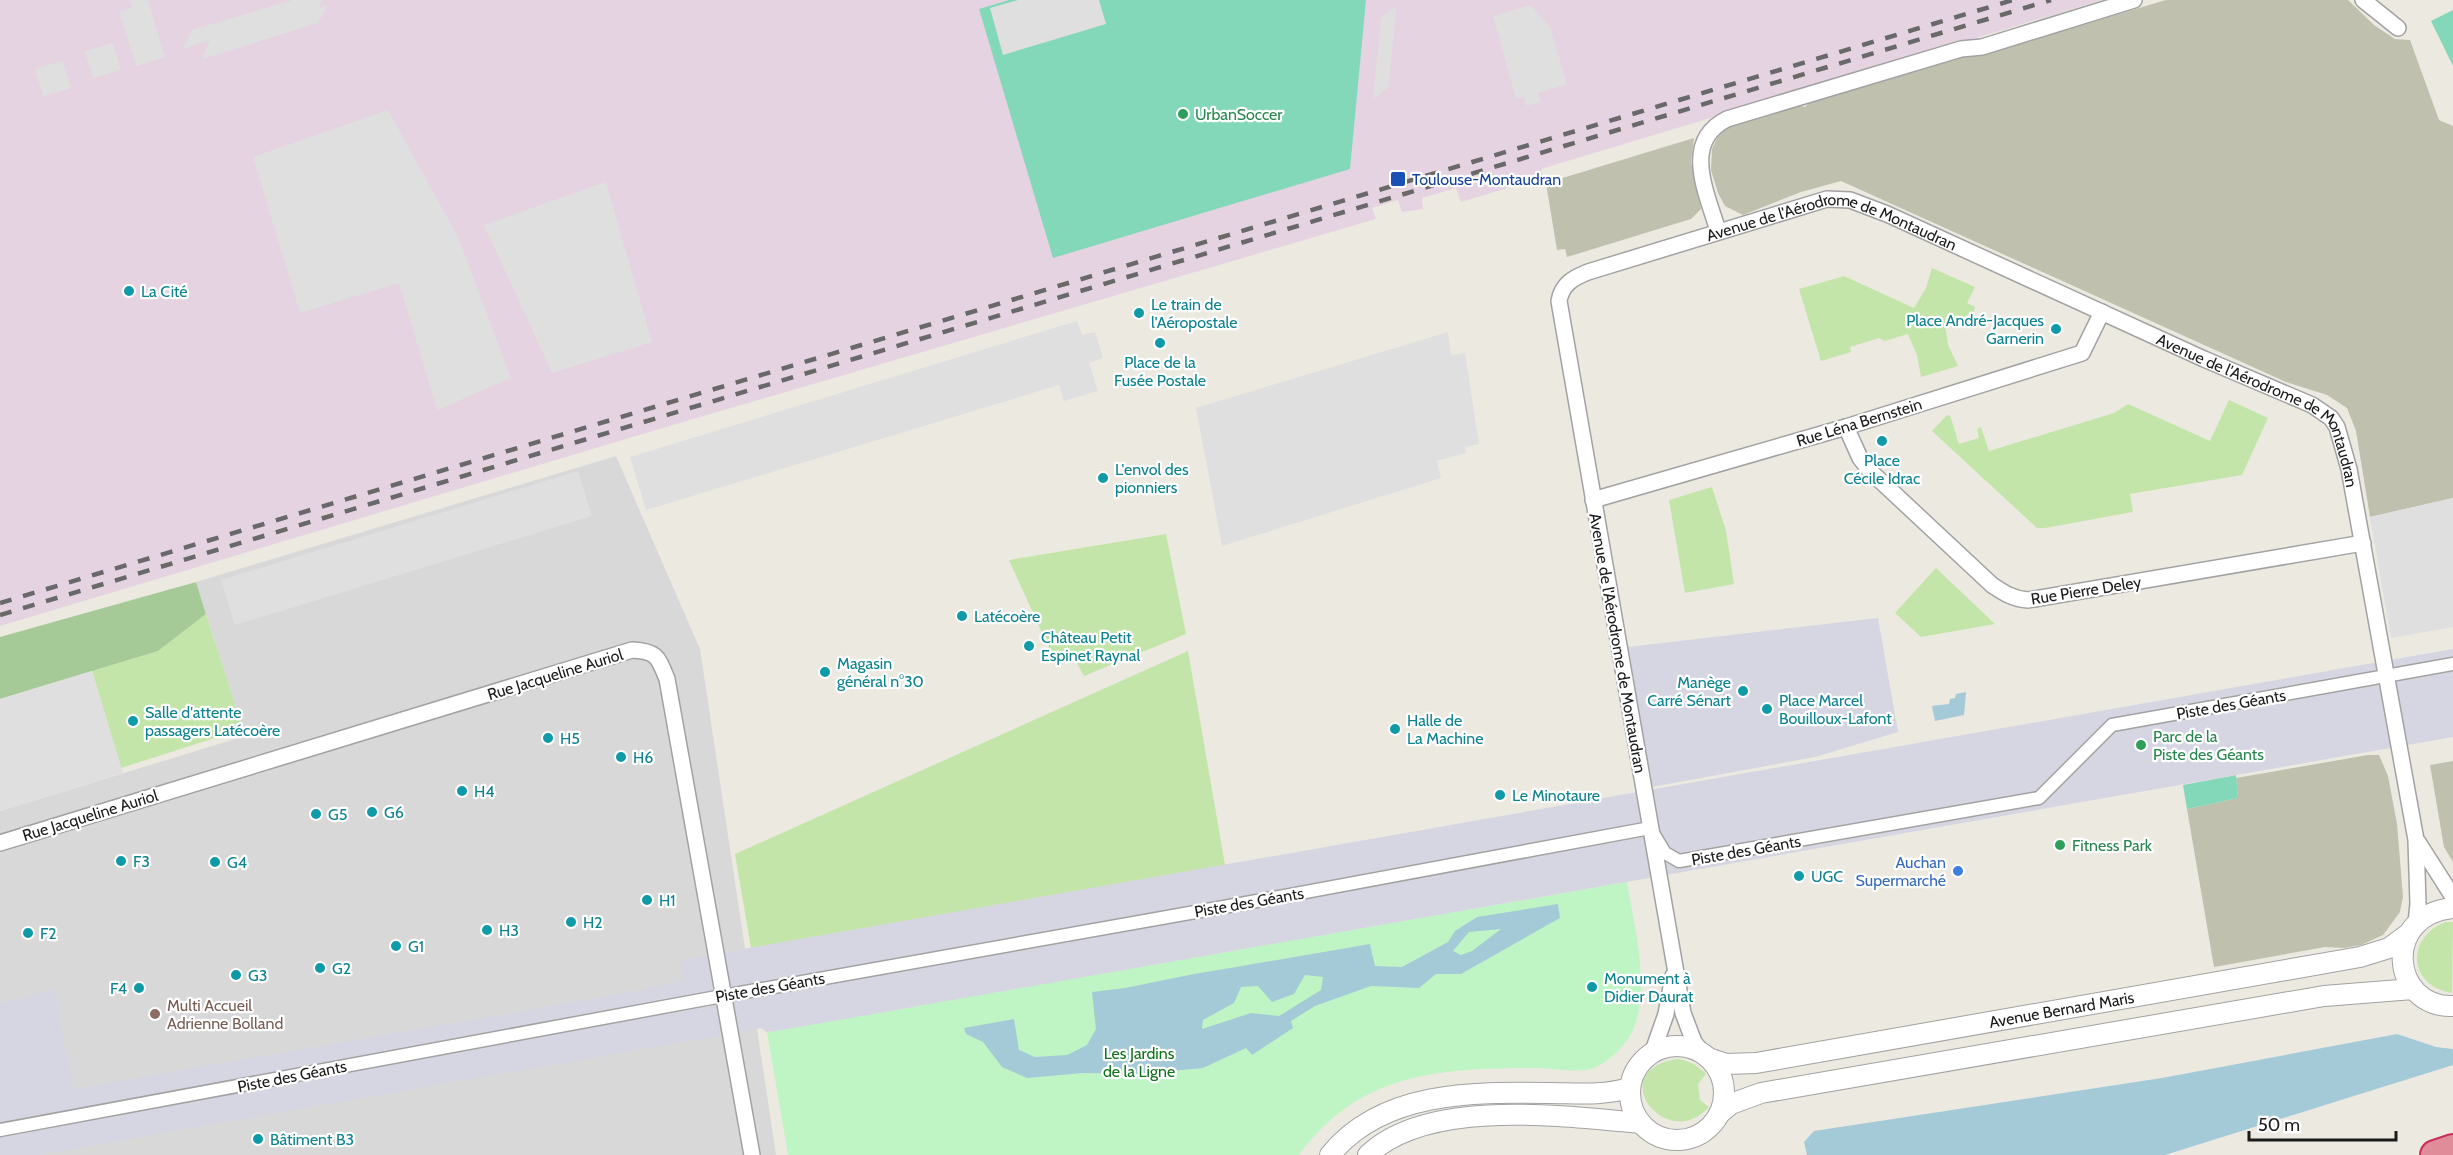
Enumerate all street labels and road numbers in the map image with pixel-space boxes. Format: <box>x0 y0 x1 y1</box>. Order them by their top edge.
street label: Avenue de l'Aérodrome de Montaudran <box>1699 227 1963 259</box>
street label: Avenue de l'Aérodrome de Montaudran <box>2154 330 2361 489</box>
street label: Rue Léna Bernstein <box>1794 394 1924 451</box>
street label: Avenue de l'Aérodrome de Montaudran <box>1585 512 1650 775</box>
street label: Rue Pierre Deley <box>2029 572 2143 609</box>
street label: Rue Jacqueline Auriol <box>485 645 625 704</box>
street label: Piste des Géants <box>2175 685 2288 723</box>
street label: Rue Jacqueline Auriol <box>20 786 160 845</box>
street label: Piste des Géants <box>1690 831 1803 869</box>
street label: Piste des Géants <box>1193 883 1306 921</box>
street label: Piste des Géants <box>714 968 827 1006</box>
street label: Avenue Bernard Maris <box>1988 988 2136 1032</box>
street label: Piste des Géants <box>236 1057 349 1096</box>

